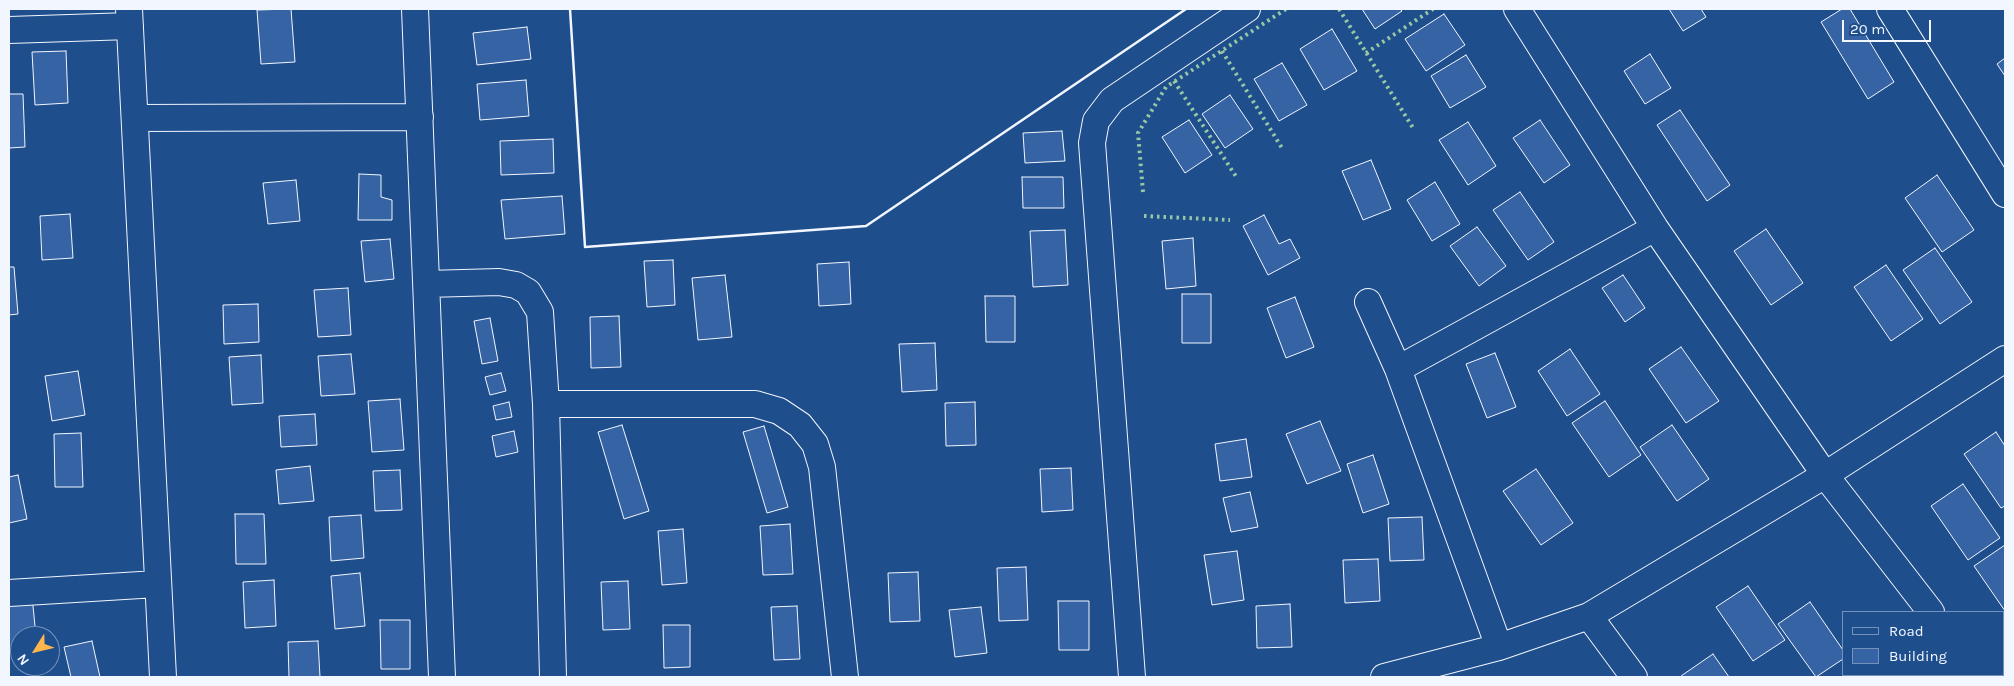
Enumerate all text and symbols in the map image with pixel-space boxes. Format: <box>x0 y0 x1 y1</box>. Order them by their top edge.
scale bar <box>1844 10 1933 42</box>
text: 20 m <box>1850 20 1885 38</box>
legend <box>1842 611 2004 676</box>
text: Road <box>1889 622 1924 640</box>
north arrow <box>10 626 60 676</box>
text: Building <box>1889 647 1947 665</box>
text: N <box>13 650 33 669</box>

